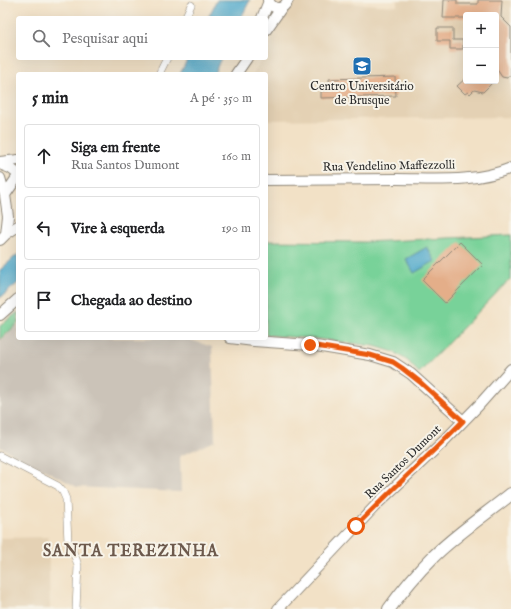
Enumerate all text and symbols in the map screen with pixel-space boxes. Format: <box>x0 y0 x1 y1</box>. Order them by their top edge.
map controls <box>463 12 499 84</box>
button: + <box>463 12 499 48</box>
search box <box>16 16 268 60</box>
icon: search <box>30 27 52 49</box>
text: Pesquisar aqui <box>62 29 148 48</box>
button: − <box>463 48 499 84</box>
school or university icon: Centro Universitário de Brusque <box>351 55 373 77</box>
place label: Centro Universitário de Brusque <box>310 79 414 109</box>
text: 5 min <box>32 88 69 109</box>
text: A pé · 350 m <box>190 90 252 107</box>
text: Siga em frente <box>71 138 160 157</box>
icon: ahead <box>33 145 55 167</box>
text: 160 m <box>221 148 251 165</box>
text: Rua Santos Dumont <box>71 157 180 174</box>
street label: Rua Vendelino Maffezzolli <box>323 157 455 175</box>
icon: left <box>33 217 55 239</box>
text: Vire à esquerda <box>71 219 164 238</box>
text: 190 m <box>221 220 251 237</box>
icon: arrive <box>33 289 55 311</box>
text: Chegada ao destino <box>71 291 192 310</box>
route end <box>301 336 319 354</box>
street label: Rua Santos Dumont <box>362 422 444 502</box>
route start <box>347 517 365 535</box>
district label: SANTA TEREZINHA <box>43 542 219 562</box>

